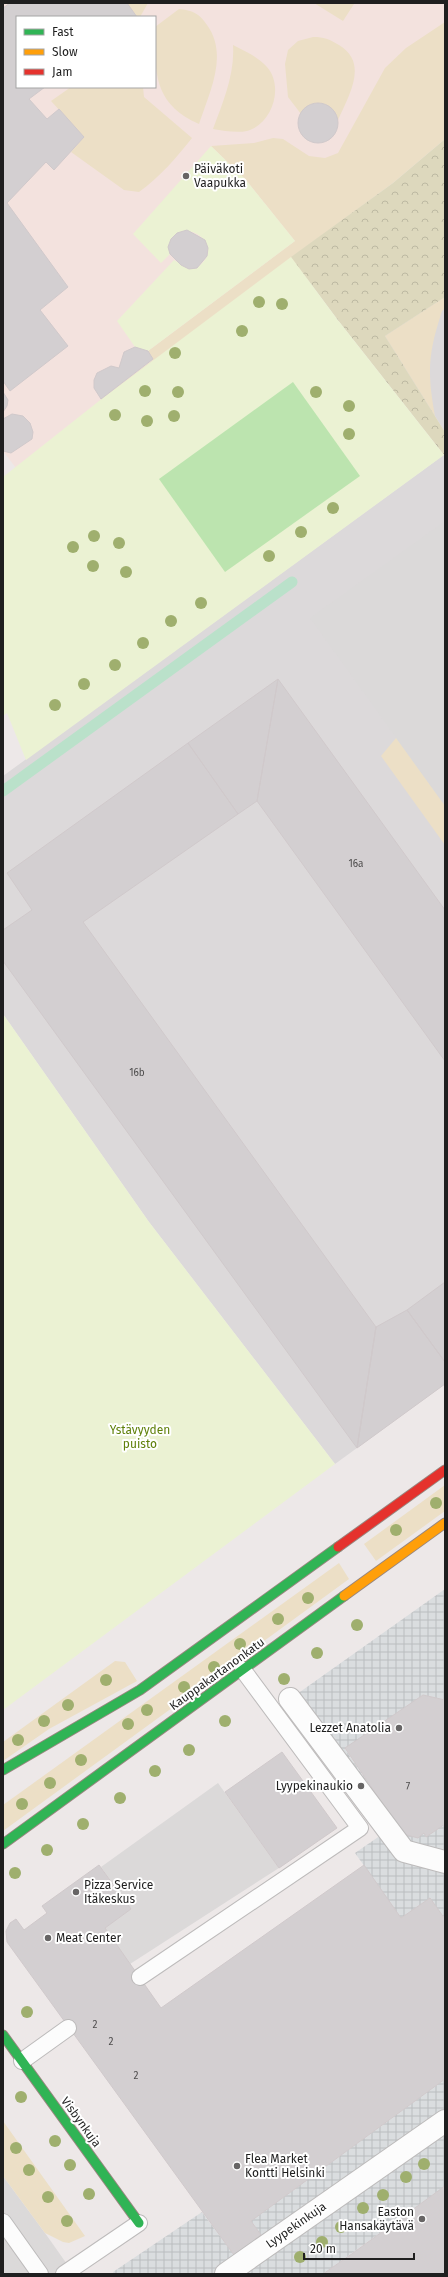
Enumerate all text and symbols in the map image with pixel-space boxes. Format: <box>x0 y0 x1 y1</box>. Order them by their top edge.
legend <box>16 16 156 88</box>
text: Fast <box>52 25 74 39</box>
text: Slow <box>52 45 78 59</box>
text: Jam <box>52 65 72 79</box>
place label: Päiväkoti Vaapukka <box>194 162 246 190</box>
marker: Päiväkoti Vaapukka <box>181 171 191 181</box>
house number: 16a <box>348 858 364 870</box>
house number: 16b <box>129 1067 145 1079</box>
park label: Ystävyyden puisto <box>110 1423 170 1451</box>
street label: Kauppakartanonkatu <box>167 1635 267 1713</box>
place label: Lezzet Anatolia <box>309 1721 391 1735</box>
marker: Lezzet Anatolia <box>394 1723 404 1733</box>
place label: Lyypekinaukio <box>276 1779 353 1793</box>
marker: Lyypekinaukio <box>356 1781 366 1791</box>
house number: 7 <box>406 1781 411 1793</box>
place label: Pizza Service Itäkeskus <box>84 1878 153 1906</box>
marker: Pizza Service Itäkeskus <box>71 1887 81 1897</box>
place label: Meat Center <box>56 1931 122 1945</box>
marker: Meat Center <box>43 1933 53 1943</box>
house number: 2 <box>93 2019 98 2031</box>
house number: 2 <box>109 2036 114 2048</box>
house number: 2 <box>134 2070 139 2082</box>
street label: Visbynkuja <box>58 2094 104 2150</box>
place label: Flea Market Kontti Helsinki <box>245 2152 325 2180</box>
marker: Flea Market Kontti Helsinki <box>232 2161 242 2171</box>
street label: Lyypekinkuja <box>263 2199 329 2251</box>
place label: Easton Hansakäytävä <box>339 2205 414 2233</box>
marker: Easton Hansakäytävä <box>417 2214 427 2224</box>
scale bar <box>304 2235 414 2261</box>
text: 20 m <box>310 2242 336 2256</box>

